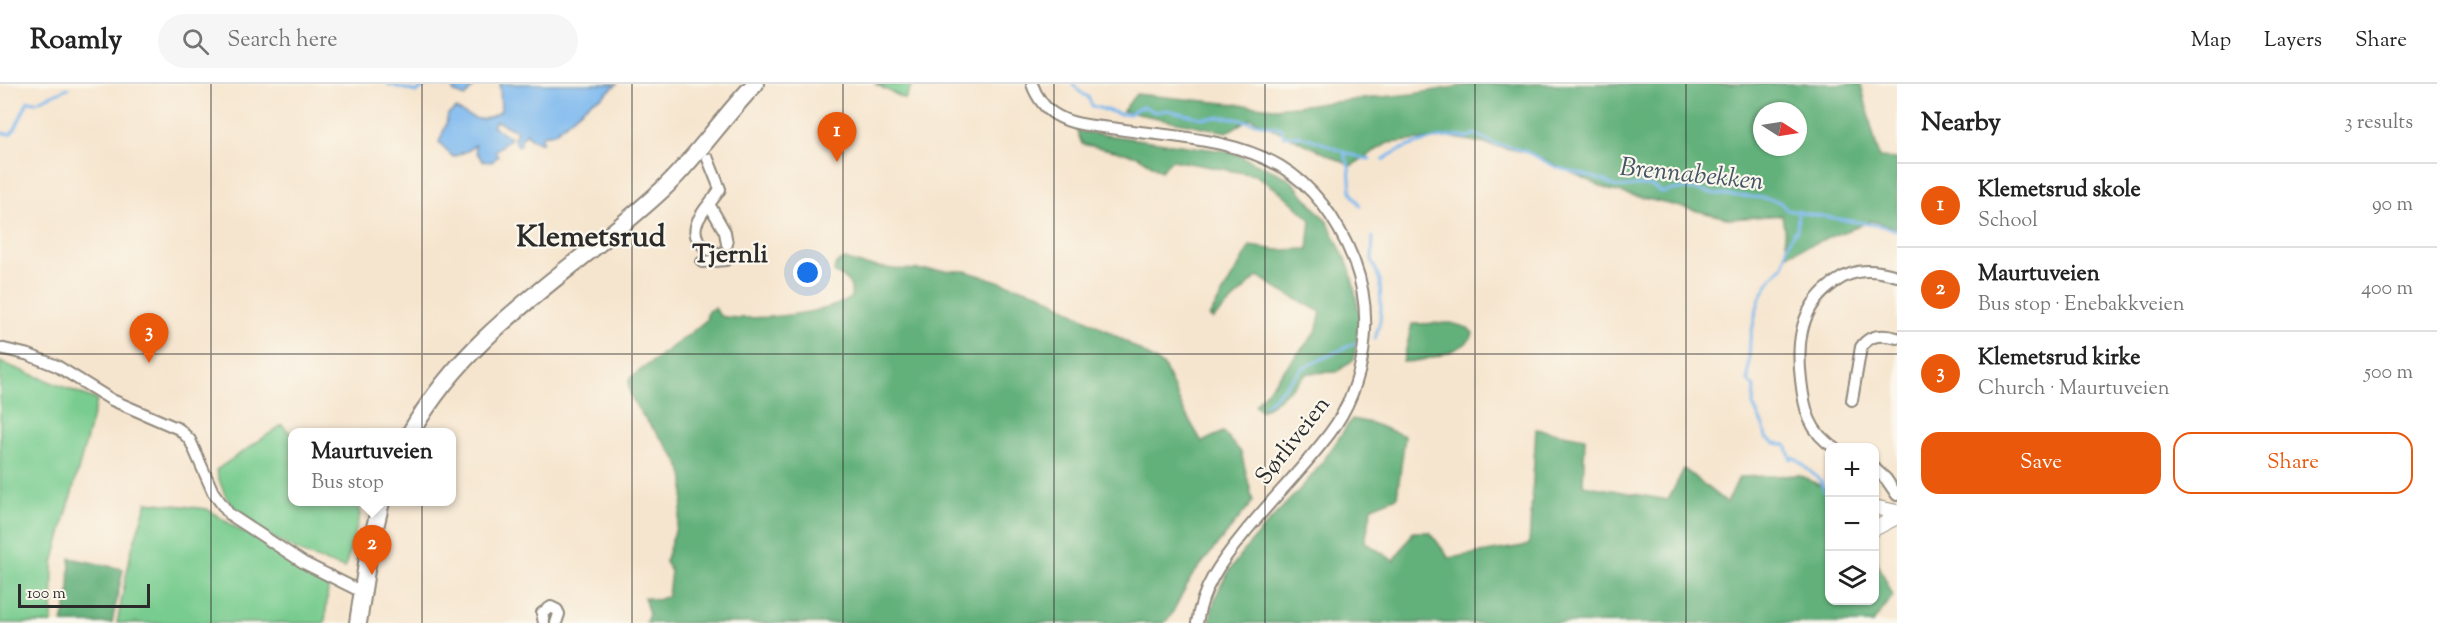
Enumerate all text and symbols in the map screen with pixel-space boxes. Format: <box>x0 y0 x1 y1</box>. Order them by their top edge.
search box <box>158 14 578 68</box>
text: Roamly <box>30 21 122 61</box>
icon: search <box>179 25 212 58</box>
text: Search here <box>227 25 338 57</box>
text: Map <box>2191 26 2231 56</box>
text: Layers <box>2264 26 2322 56</box>
text: Share <box>2355 26 2407 56</box>
north arrow <box>1753 102 1807 156</box>
text: Nearby <box>1921 105 2001 142</box>
text: 3 results <box>2344 109 2413 138</box>
pin: 1 <box>818 112 856 162</box>
water label: Brennabekken <box>1618 150 1766 201</box>
text: Klemetsrud skole <box>1978 175 2141 207</box>
text: 1 <box>1937 191 1944 220</box>
text: 90 m <box>2372 191 2413 220</box>
text: School <box>1978 207 2038 236</box>
district label: Klemetsrud <box>516 217 666 260</box>
district label: Tjernli <box>692 237 768 274</box>
your location <box>793 258 822 287</box>
text: Maurtuveien <box>1978 259 2100 291</box>
text: 2 <box>1936 275 1945 304</box>
text: 400 m <box>2361 275 2413 304</box>
text: Bus stop · Enebakkveien <box>1978 291 2185 320</box>
pin: 3 <box>130 314 168 363</box>
text: Klemetsrud kirke <box>1978 343 2141 375</box>
text: 3 <box>1936 359 1945 388</box>
text: 500 m <box>2364 359 2413 388</box>
text: Church · Maurtuveien <box>1978 375 2170 404</box>
street label: Sørliveien <box>1248 389 1339 493</box>
popup <box>288 428 456 506</box>
button: Save <box>1921 432 2161 494</box>
button: Share <box>2173 432 2413 494</box>
text: Maurtuveien <box>311 437 433 469</box>
map controls <box>1825 443 1879 605</box>
button: + <box>1825 443 1879 497</box>
text: Bus stop <box>311 469 384 498</box>
button: − <box>1825 497 1879 551</box>
pin: 2 <box>352 526 392 575</box>
button: layers <box>1825 551 1879 605</box>
scale bar <box>18 581 150 608</box>
text: 100 m <box>27 583 66 606</box>

